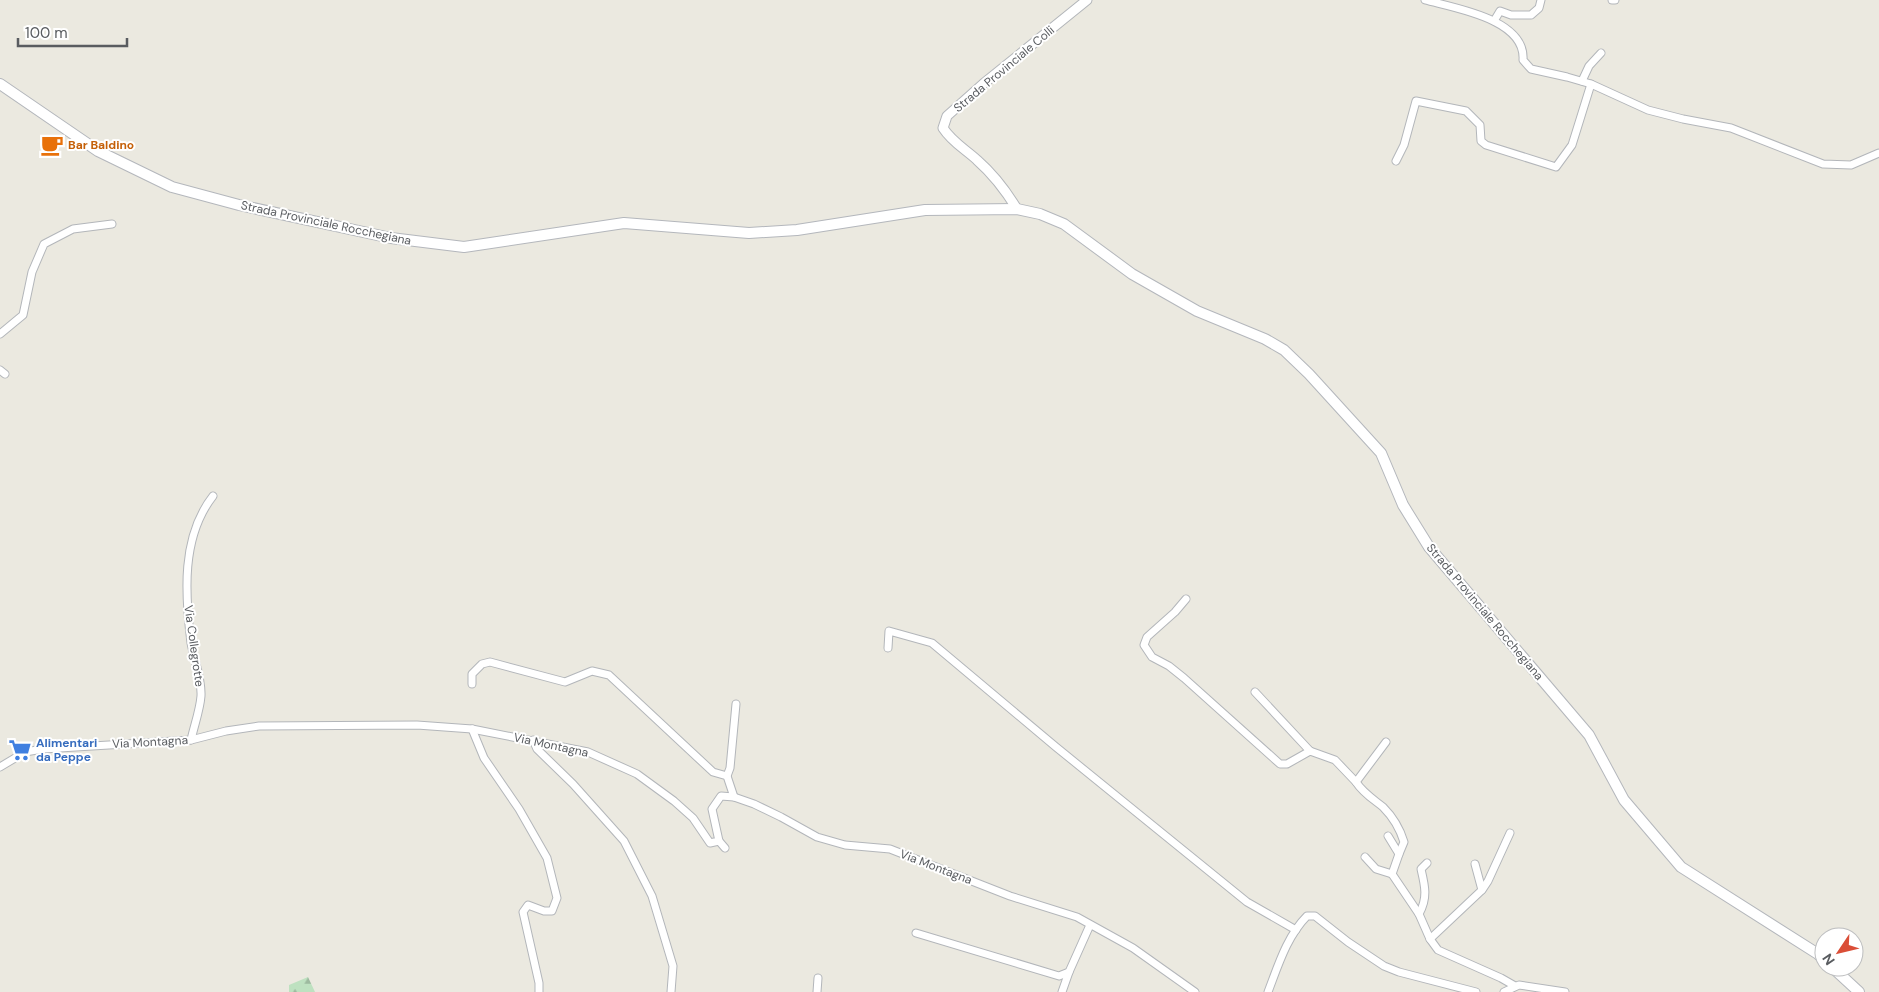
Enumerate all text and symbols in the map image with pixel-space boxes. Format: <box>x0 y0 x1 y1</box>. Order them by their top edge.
scale bar <box>18 15 126 47</box>
street label: Strada Provinciale Colli <box>950 22 1058 116</box>
text: 100 m <box>25 23 68 43</box>
cafe icon: Bar Baldino <box>39 132 65 158</box>
place label: Bar Baldino <box>68 137 134 153</box>
street label: Strada Provinciale Rocchegiana <box>239 197 413 249</box>
street label: Strada Provinciale Rocchegiana <box>1423 540 1547 684</box>
street label: Via Collegrotte <box>180 604 208 688</box>
street label: Via Montagna <box>512 729 590 761</box>
street label: Via Montagna <box>112 732 188 752</box>
place label: Alimentari da Peppe <box>36 735 97 765</box>
supermarket icon: Alimentari da Peppe <box>7 737 33 763</box>
street label: Via Montagna <box>898 846 974 888</box>
north arrow <box>1814 927 1864 977</box>
text: N <box>1818 950 1839 969</box>

